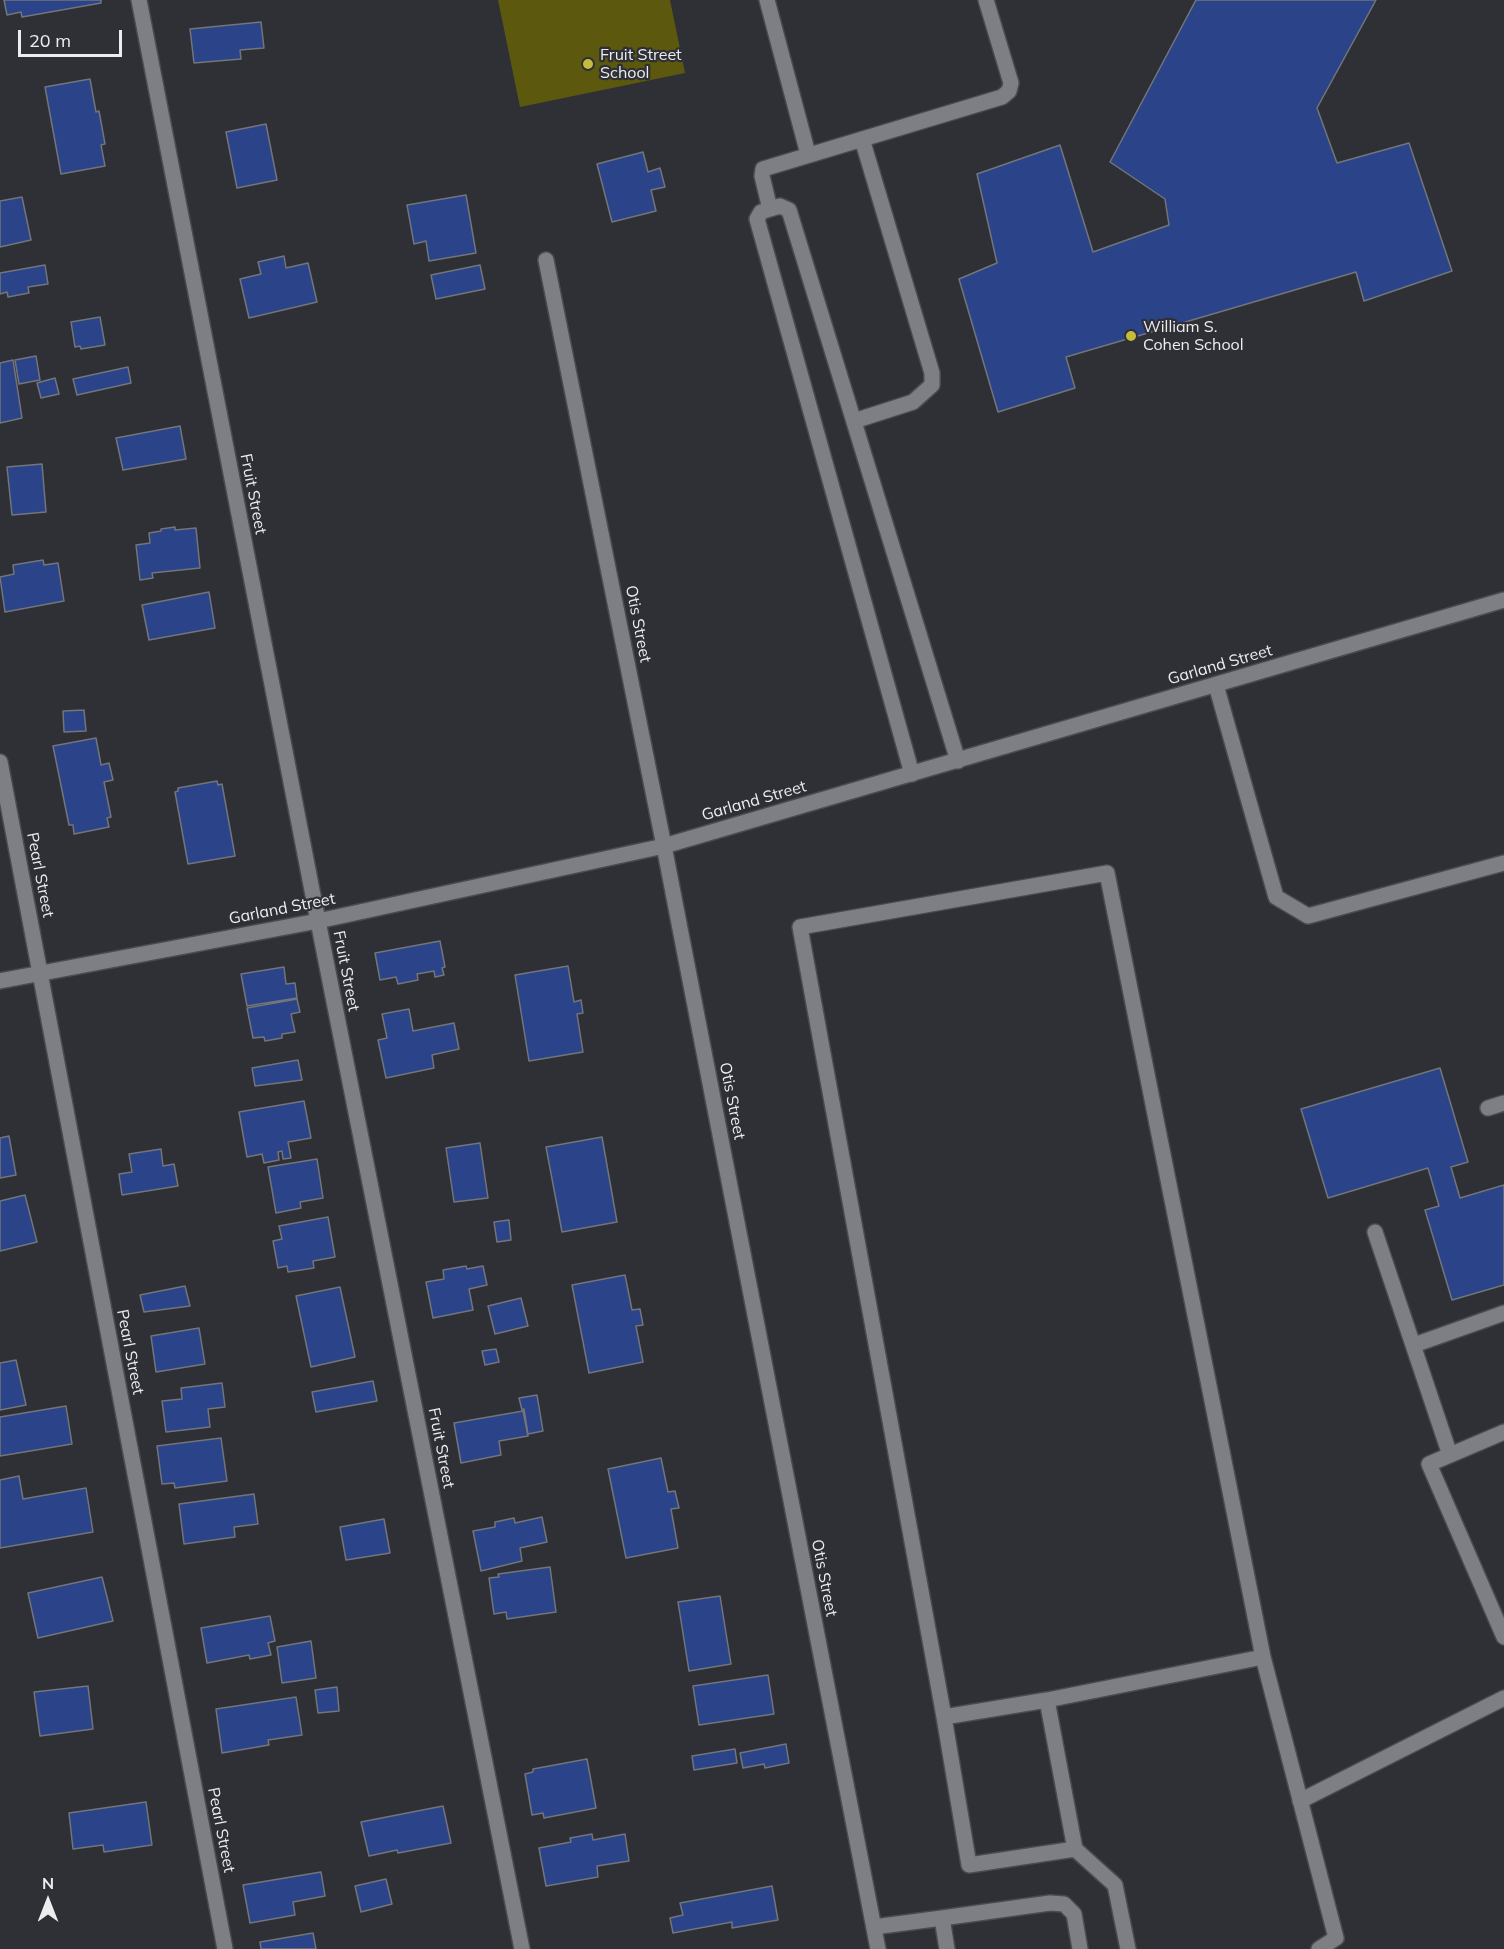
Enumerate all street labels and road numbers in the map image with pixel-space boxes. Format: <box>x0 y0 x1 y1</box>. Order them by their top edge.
street label: Fruit Street <box>236 452 270 536</box>
street label: Otis Street <box>621 584 655 664</box>
street label: Garland Street <box>1165 641 1275 689</box>
street label: Garland Street <box>699 777 809 825</box>
street label: Pearl Street <box>22 831 58 919</box>
street label: Garland Street <box>227 889 337 929</box>
street label: Fruit Street <box>329 929 363 1013</box>
street label: Otis Street <box>715 1061 749 1141</box>
street label: Pearl Street <box>112 1308 148 1396</box>
street label: Fruit Street <box>424 1406 458 1490</box>
street label: Otis Street <box>807 1538 841 1618</box>
street label: Pearl Street <box>203 1786 239 1874</box>

